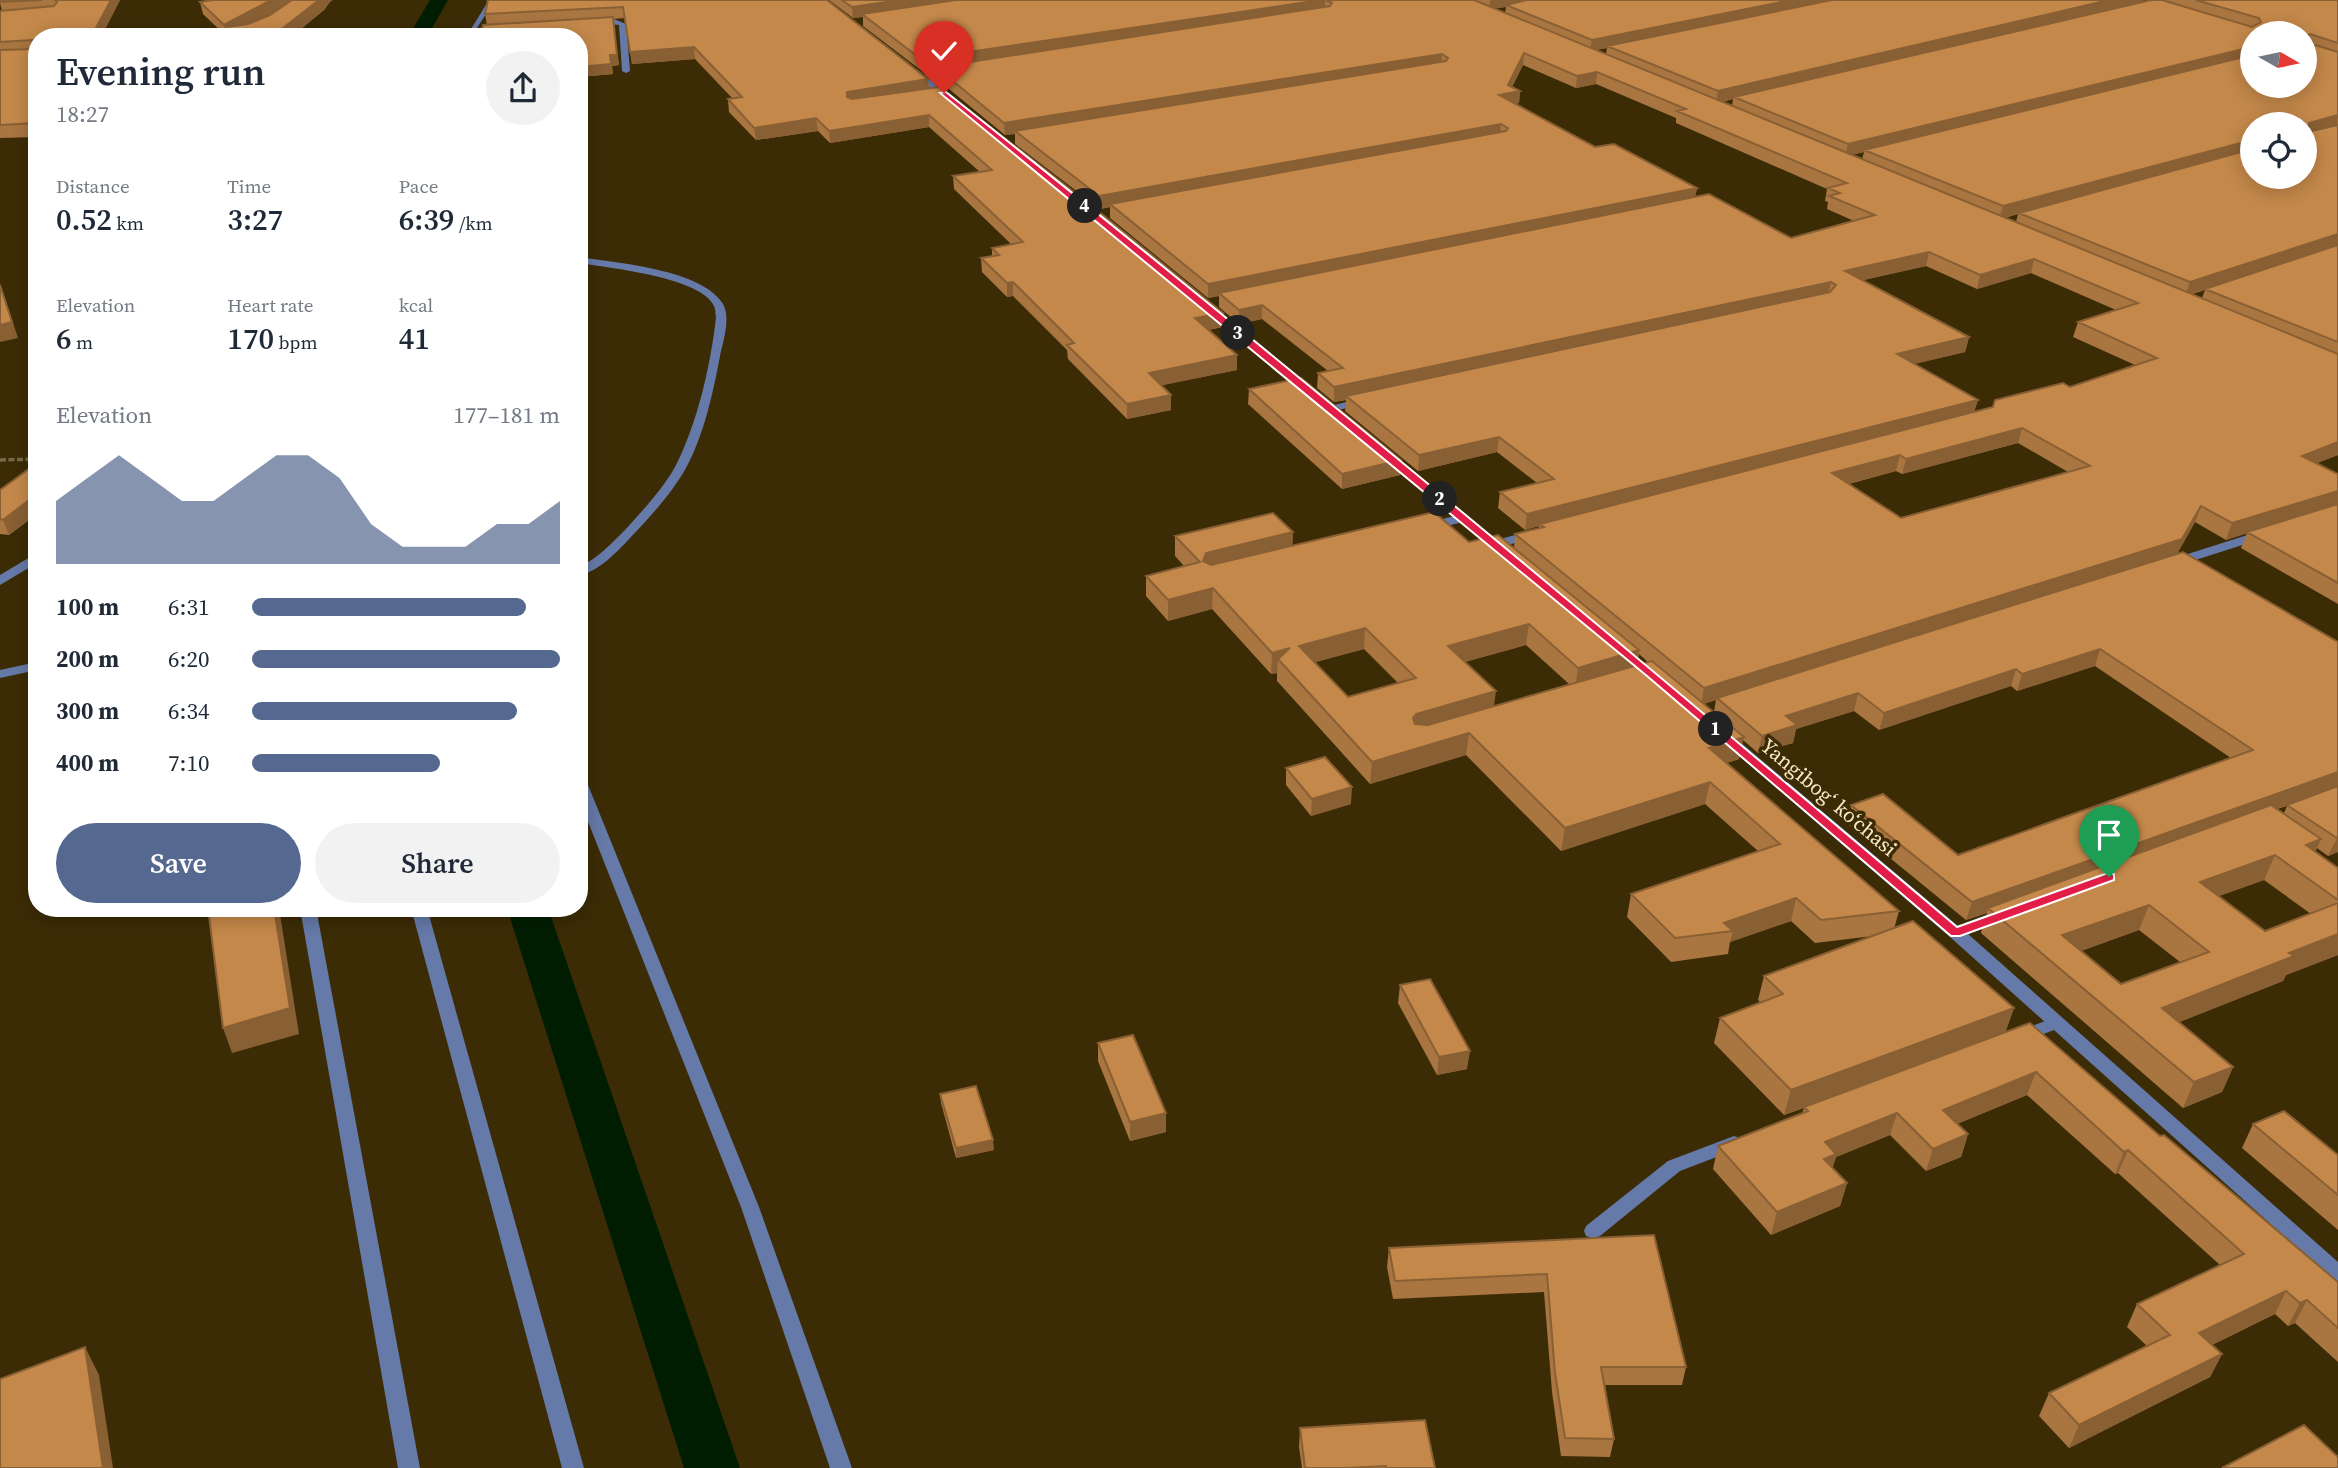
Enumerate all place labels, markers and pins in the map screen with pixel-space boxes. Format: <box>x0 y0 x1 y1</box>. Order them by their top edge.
pin <box>914 21 974 93</box>
pin: 4 <box>1068 188 1102 224</box>
pin: 3 <box>1220 316 1256 350</box>
pin: 2 <box>1422 482 1458 516</box>
pin: 1 <box>1698 712 1734 746</box>
pin <box>2079 805 2139 877</box>

